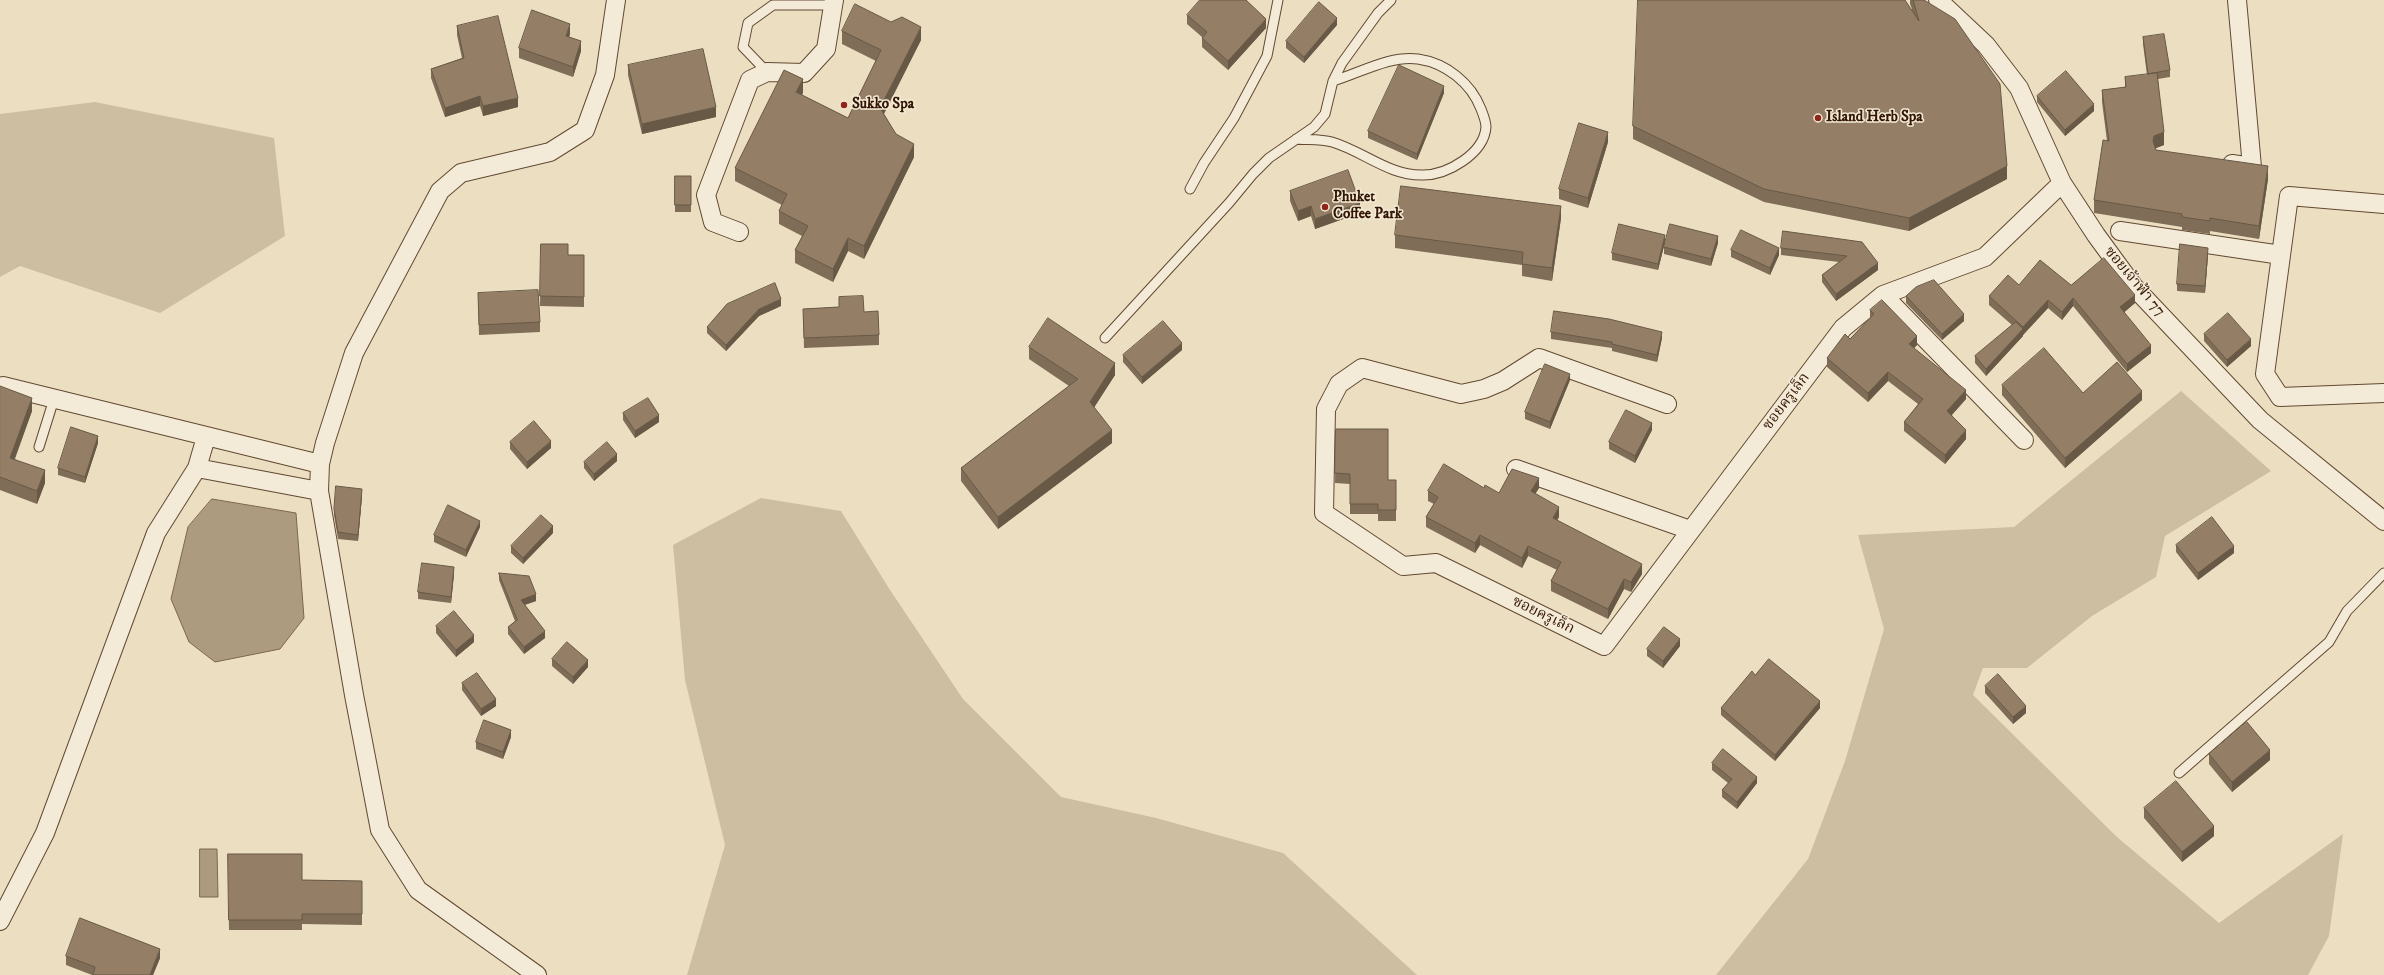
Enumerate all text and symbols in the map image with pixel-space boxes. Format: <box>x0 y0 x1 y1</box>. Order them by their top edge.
place label: Sukko Spa <box>852 96 914 114</box>
marker: Sukko Spa <box>839 100 849 110</box>
place label: Island Herb Spa <box>1826 109 1923 127</box>
marker: Island Herb Spa <box>1813 113 1823 123</box>
place label: Phuket Coffee Park <box>1333 189 1402 224</box>
marker: Phuket Coffee Park <box>1320 202 1330 212</box>
street label: ซอยเจ้าฟ้า 77 <box>2100 244 2168 320</box>
street label: ซอยครูเล็ก <box>1760 370 1814 434</box>
street label: ซอยครูเล็ก <box>1509 593 1577 639</box>

